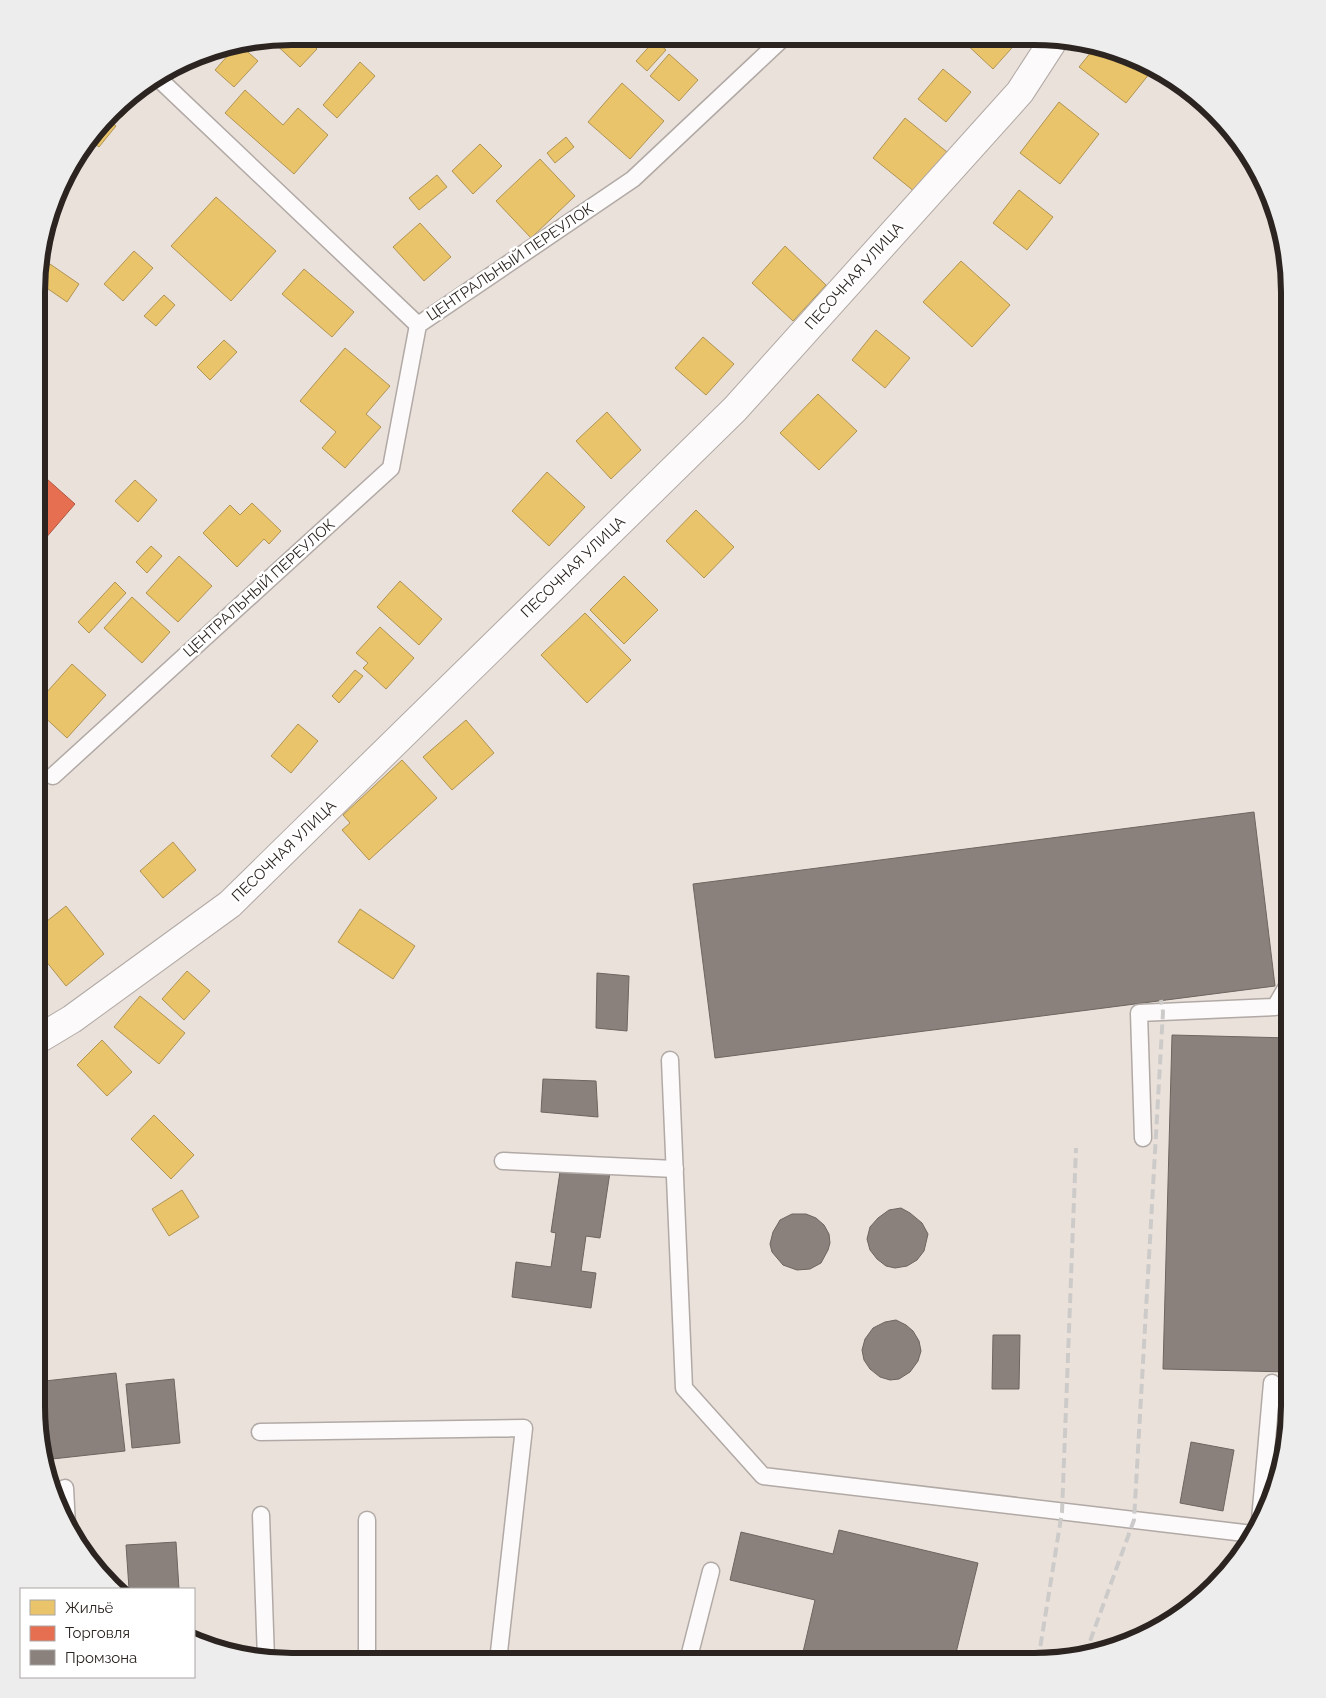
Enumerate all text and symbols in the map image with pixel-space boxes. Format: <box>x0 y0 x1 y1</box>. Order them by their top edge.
street label: ЦЕНТРАЛЬНЫЙ ПЕРЕУЛОК <box>423 199 597 325</box>
street label: ПЕСОЧНАЯ УЛИЦА <box>801 219 907 333</box>
street label: ПЕСОЧНАЯ УЛИЦА <box>517 513 629 621</box>
street label: ЦЕНТРАЛЬНЫЙ ПЕРЕУЛОК <box>180 515 339 661</box>
street label: ПЕСОЧНАЯ УЛИЦА <box>228 797 340 905</box>
legend <box>20 1588 195 1678</box>
text: Жильё <box>65 1599 114 1617</box>
text: Торговля <box>65 1624 130 1642</box>
text: Промзона <box>65 1649 137 1667</box>

